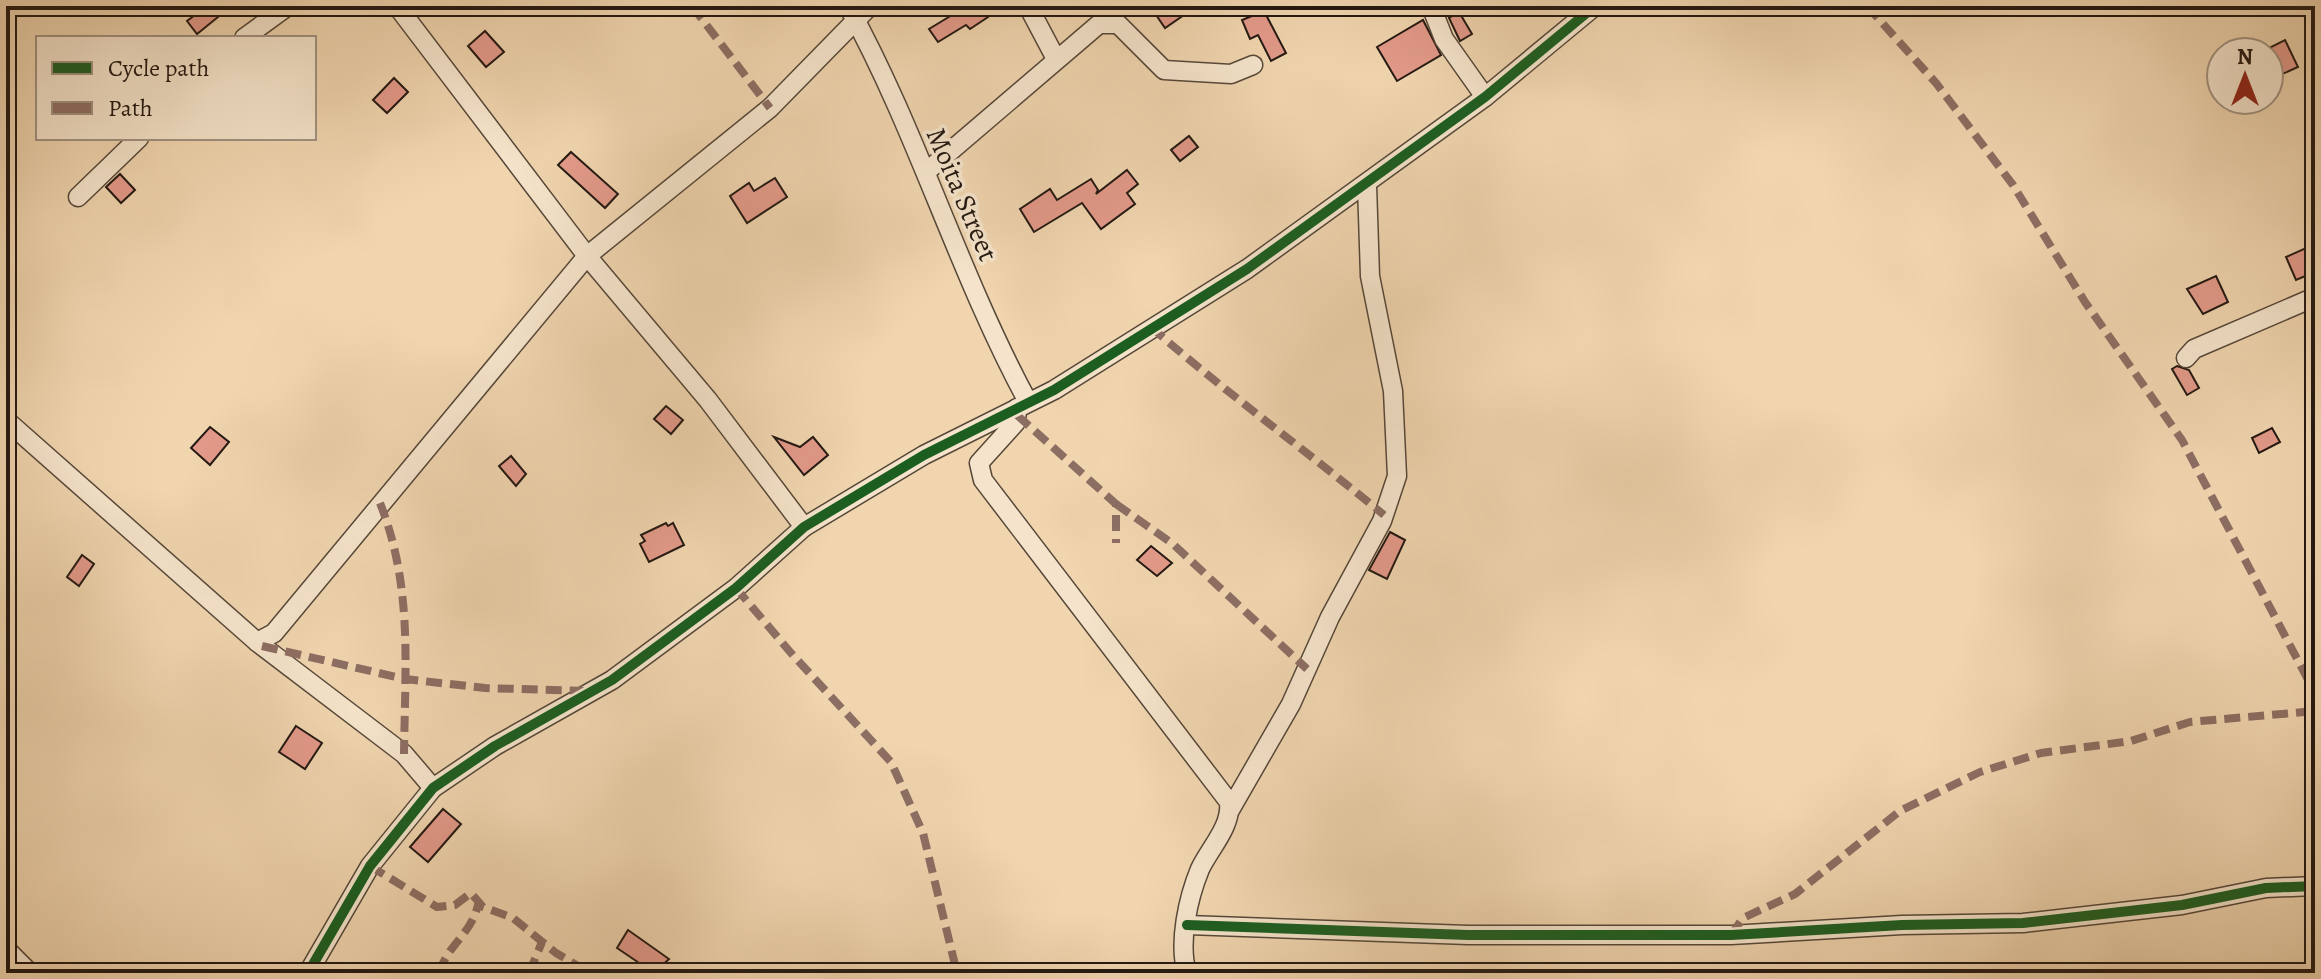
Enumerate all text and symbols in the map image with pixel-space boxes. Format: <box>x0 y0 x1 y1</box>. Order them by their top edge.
legend <box>36 36 316 140</box>
north arrow <box>2205 36 2285 116</box>
text: N <box>2237 42 2253 72</box>
text: Cycle path <box>108 52 209 84</box>
text: Path <box>108 92 153 124</box>
street label: Moita Street <box>917 122 1007 267</box>

